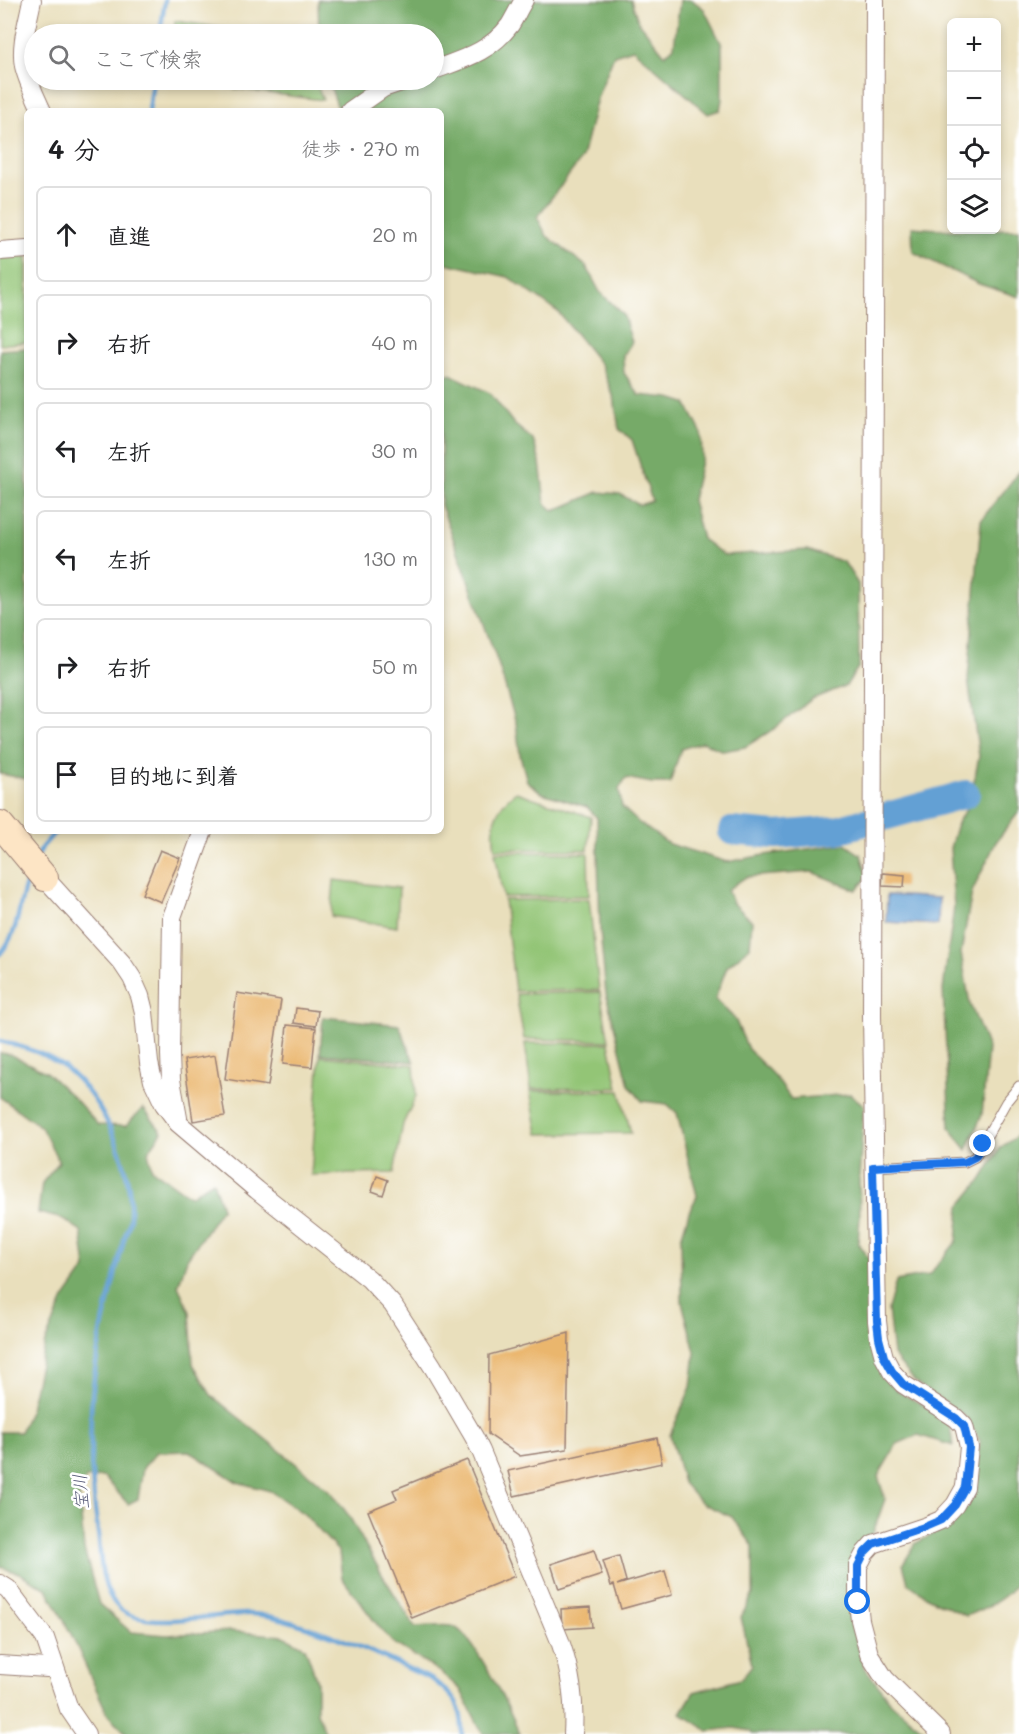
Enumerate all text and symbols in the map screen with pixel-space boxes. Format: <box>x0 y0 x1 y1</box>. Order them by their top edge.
map controls <box>947 18 1001 234</box>
button: + <box>947 18 1001 72</box>
search box <box>24 24 444 90</box>
icon: search <box>45 41 78 74</box>
text: ここで検索 <box>93 44 203 73</box>
button: − <box>947 72 1001 126</box>
button: locate <box>947 126 1001 180</box>
text: 4 分 <box>48 132 100 166</box>
text: 徒歩 · 270 m <box>302 135 420 161</box>
button: layers <box>947 180 1001 234</box>
icon: ahead <box>50 218 83 251</box>
text: 直進 <box>107 221 151 250</box>
text: 20 m <box>372 221 418 247</box>
icon: right <box>50 326 83 359</box>
text: 右折 <box>107 329 151 358</box>
text: 40 m <box>372 329 418 355</box>
icon: left <box>50 434 83 467</box>
text: 左折 <box>107 437 151 466</box>
text: 30 m <box>372 437 418 463</box>
icon: left <box>50 542 83 575</box>
text: 左折 <box>107 545 151 574</box>
text: 130 m <box>363 545 418 571</box>
icon: right <box>50 650 83 683</box>
text: 右折 <box>107 653 151 682</box>
text: 50 m <box>372 653 418 679</box>
icon: arrive <box>50 758 83 791</box>
text: 目的地に到着 <box>107 761 239 790</box>
route end <box>969 1130 995 1156</box>
water label: 宝川 <box>67 1473 93 1511</box>
route start <box>844 1588 870 1614</box>

